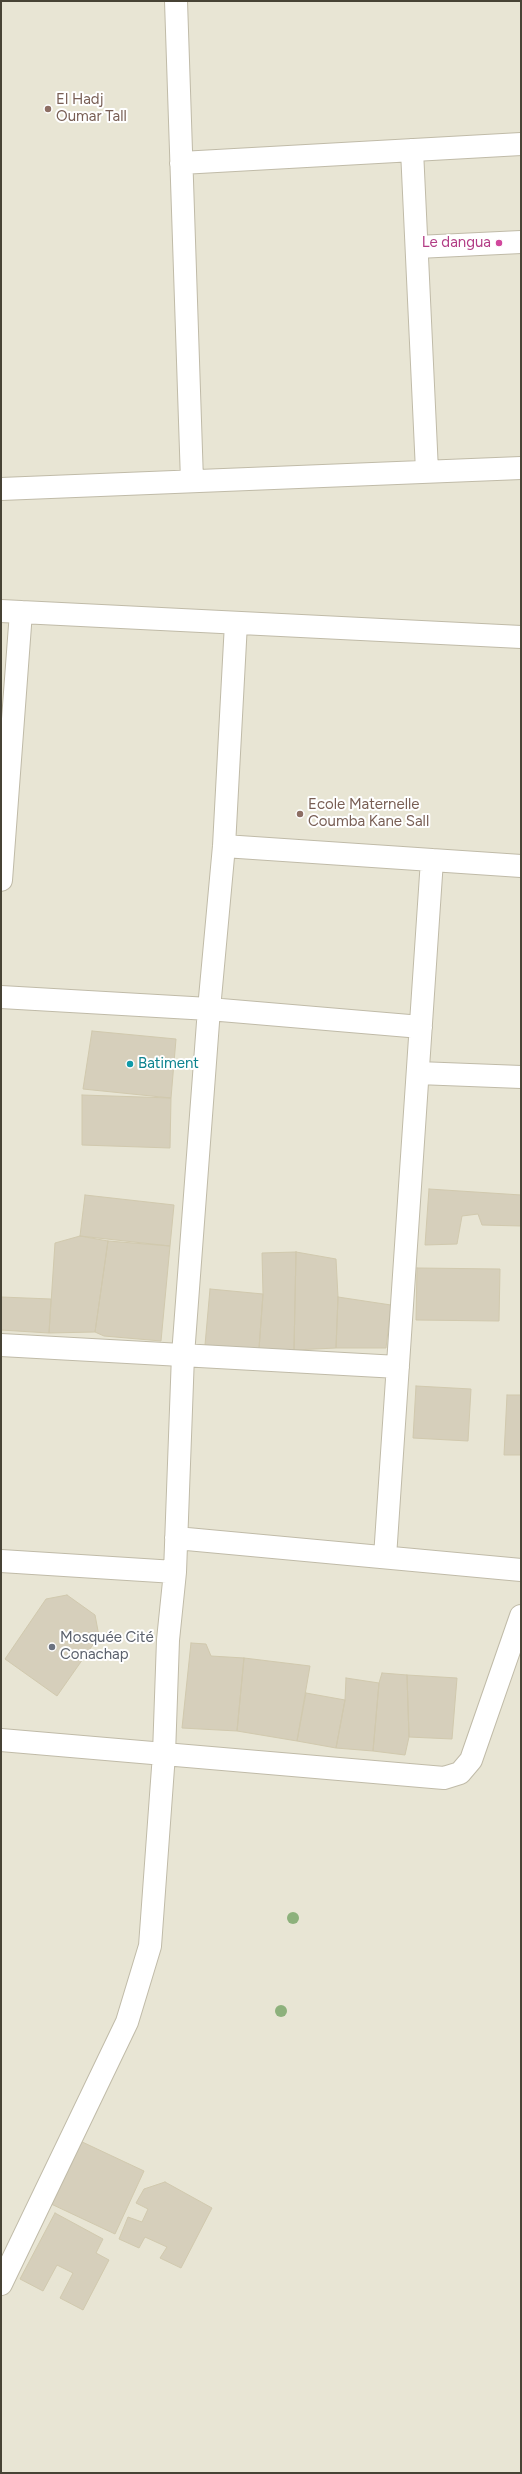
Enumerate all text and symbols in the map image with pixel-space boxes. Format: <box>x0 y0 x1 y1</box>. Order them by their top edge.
place label: El Hadj Oumar Tall <box>56 91 127 126</box>
marker: El Hadj Oumar Tall <box>43 104 53 114</box>
place label: Le dangua <box>422 234 491 252</box>
marker: Le dangua <box>494 238 504 248</box>
place label: Ecole Maternelle Coumba Kane Sall <box>308 796 429 831</box>
marker: Ecole Maternelle Coumba Kane Sall <box>295 809 305 819</box>
place label: Batiment <box>138 1055 199 1073</box>
marker: Batiment <box>125 1059 135 1069</box>
place label: Mosquée Cité Conachap <box>60 1629 154 1664</box>
marker: Mosquée Cité Conachap <box>47 1642 57 1652</box>

